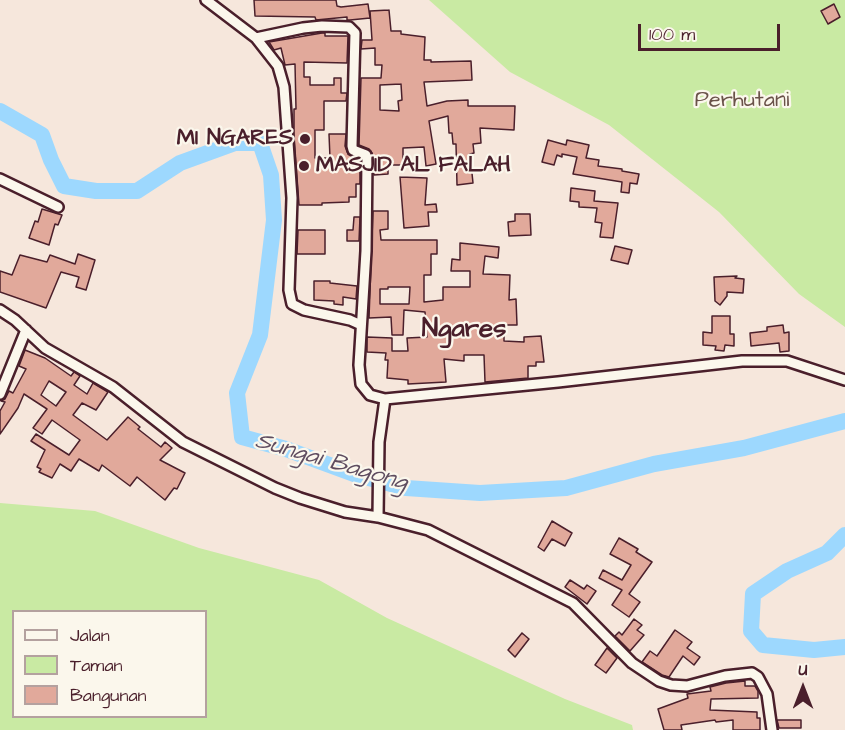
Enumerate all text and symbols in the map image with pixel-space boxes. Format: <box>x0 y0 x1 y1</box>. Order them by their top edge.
scale bar <box>641 12 784 50</box>
text: 100 m <box>649 22 695 47</box>
park label: Perhutani <box>695 88 789 114</box>
place label: MI NGARES <box>177 126 293 152</box>
marker: MI NGARES <box>298 132 312 146</box>
place label: MASJID AL FALAH <box>316 153 511 179</box>
marker: MASJID AL FALAH <box>297 159 311 173</box>
district label: Ngares <box>422 315 506 347</box>
water label: Sungai Bagong <box>252 428 410 498</box>
legend <box>12 610 207 718</box>
text: Jalan <box>70 623 110 648</box>
text: Taman <box>70 653 123 678</box>
north arrow <box>773 658 833 718</box>
text: U <box>799 659 807 681</box>
text: Bangunan <box>70 683 147 708</box>

